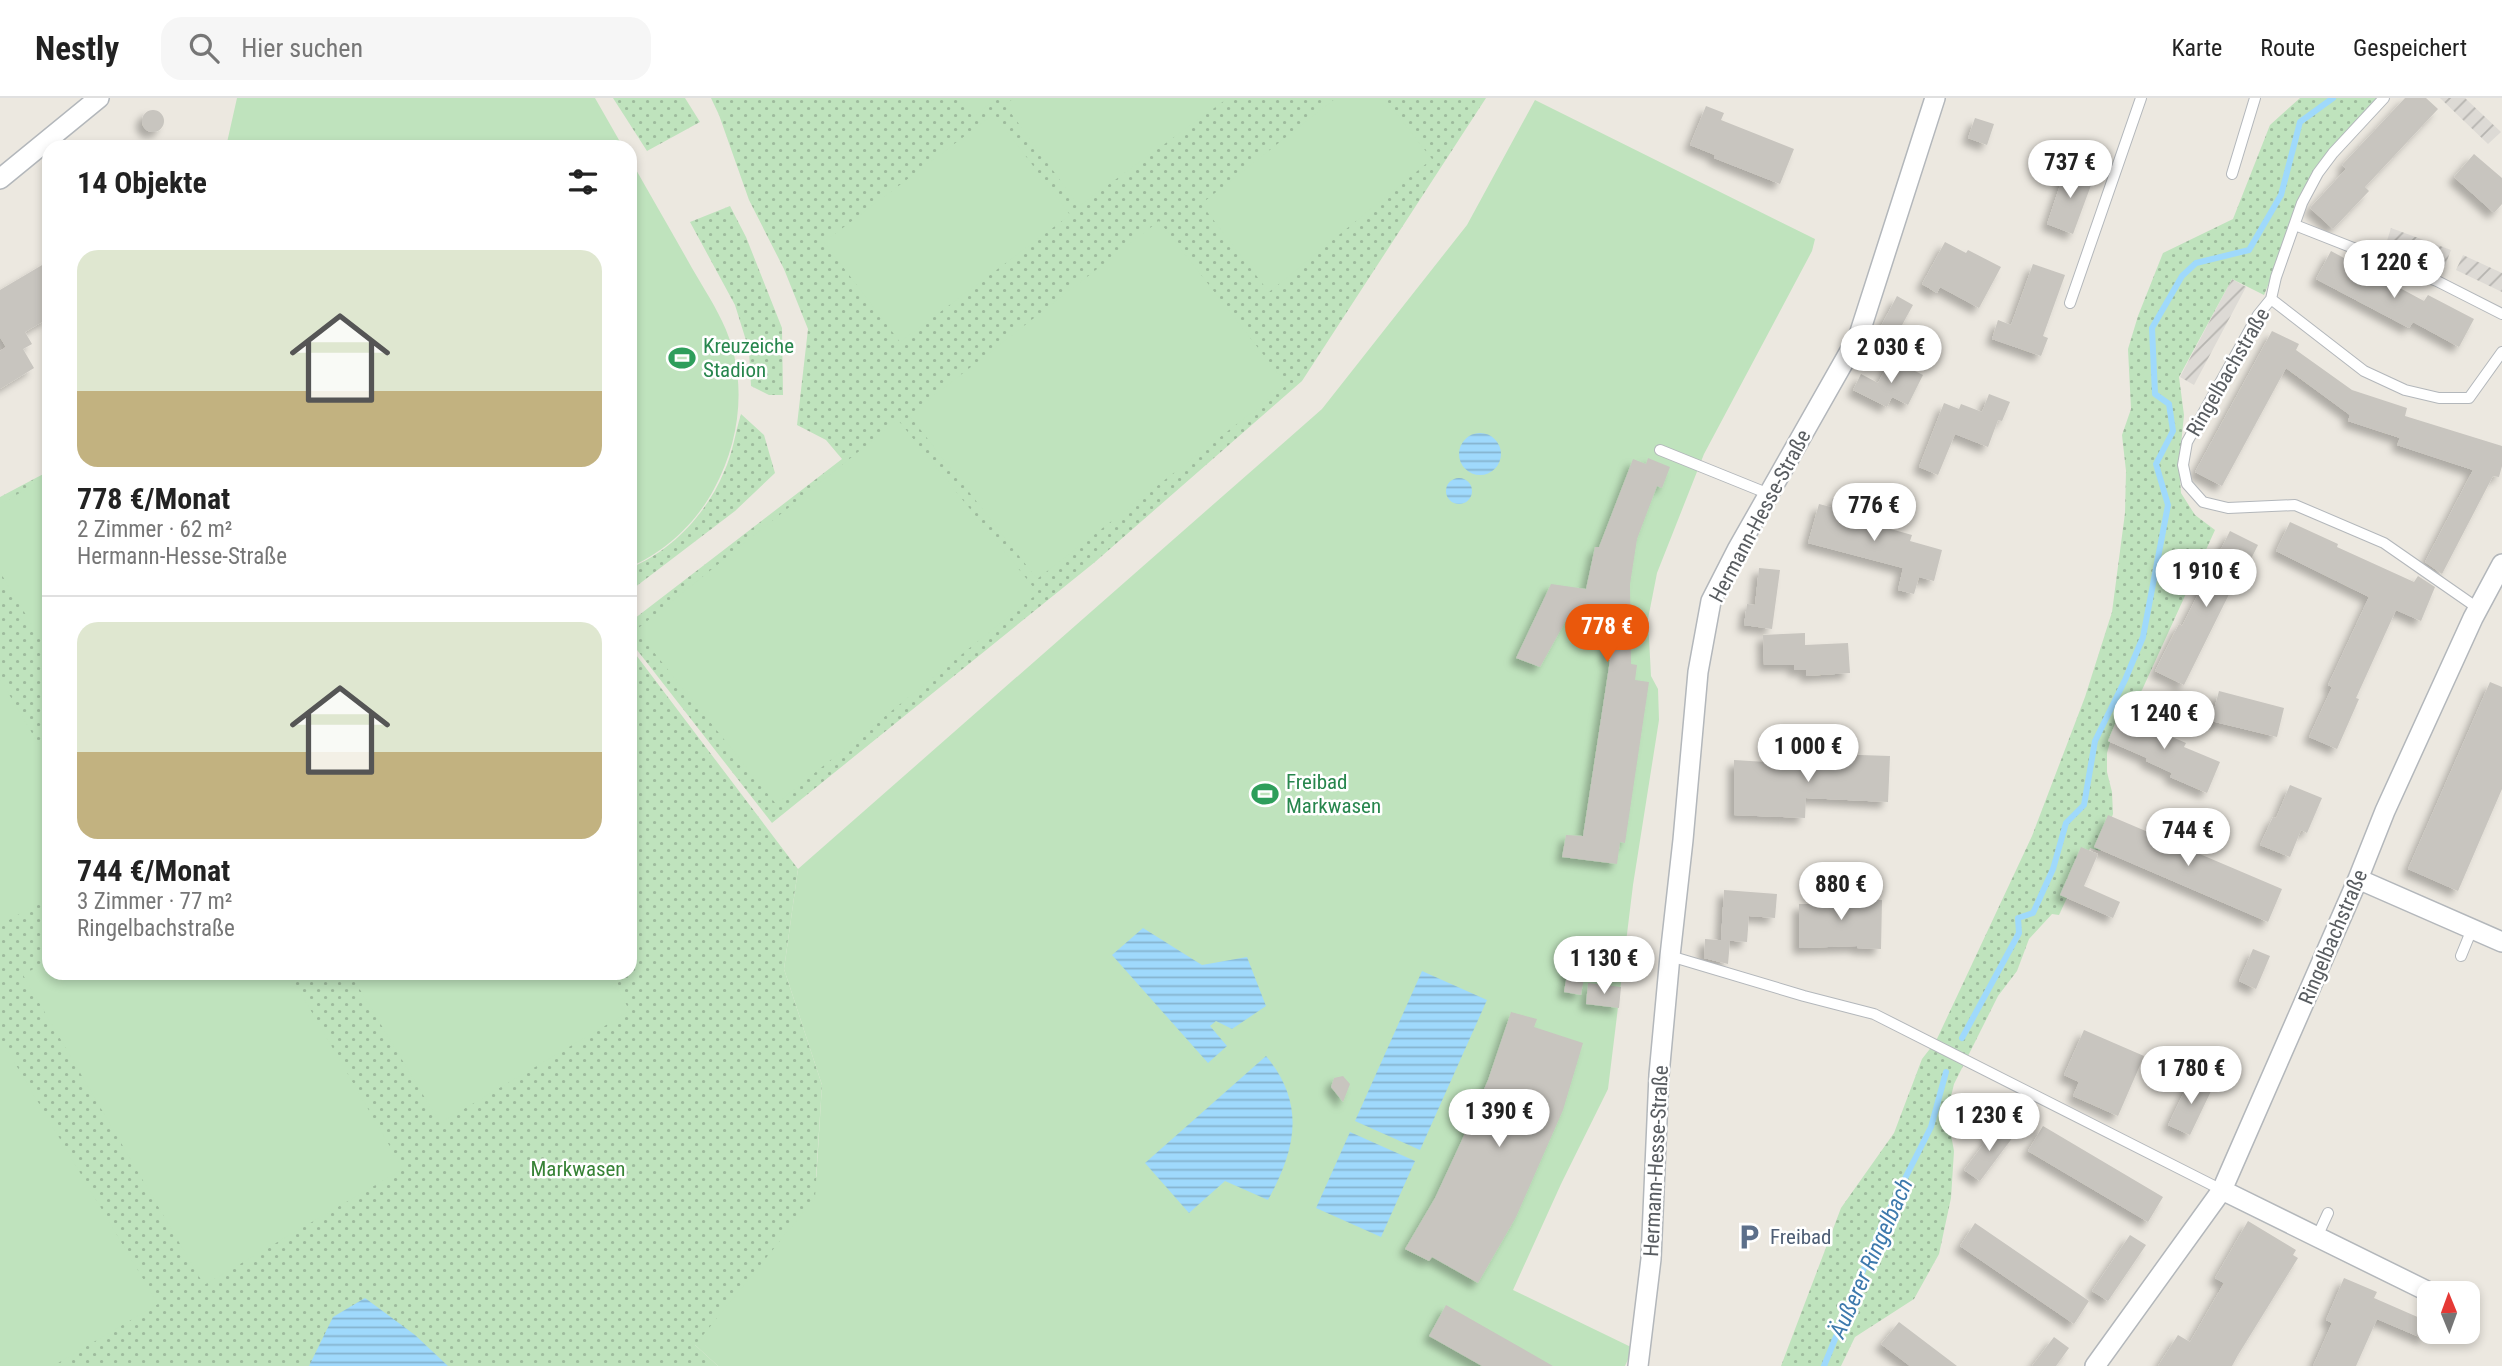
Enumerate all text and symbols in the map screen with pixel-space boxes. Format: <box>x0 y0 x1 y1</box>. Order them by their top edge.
search box <box>161 17 651 80</box>
text: Nestly <box>35 29 119 68</box>
icon: search <box>185 29 223 67</box>
text: Hier suchen <box>241 33 363 63</box>
text: Karte <box>2172 34 2222 62</box>
text: Route <box>2260 34 2315 62</box>
text: Gespeichert <box>2353 34 2467 62</box>
pin: 737 € <box>2021 140 2119 200</box>
text: 737 € <box>2044 149 2096 176</box>
icon: filters <box>564 163 602 201</box>
text: 14 Objekte <box>77 165 207 200</box>
pin: 1 220 € <box>2329 240 2459 300</box>
text: 1 220 € <box>2360 249 2428 276</box>
icon: home <box>277 295 403 421</box>
street label: Ringelbachstraße <box>2182 303 2274 440</box>
pin: 2 030 € <box>1826 326 1956 385</box>
place label: Kreuzeiche Stadion <box>703 334 794 382</box>
text: 2 030 € <box>1857 334 1925 361</box>
sports icon: Kreuzeiche Stadion <box>667 343 697 373</box>
street label: Hermann-Hesse-Straße <box>1704 426 1816 606</box>
text: 778 €/Monat <box>77 481 230 516</box>
pin: 776 € <box>1825 484 1923 543</box>
text: 776 € <box>1848 492 1900 519</box>
text: 2 Zimmer · 62 m² <box>77 516 232 543</box>
text: Hermann-Hesse-Straße <box>77 543 287 570</box>
pin: 1 910 € <box>2141 550 2271 609</box>
text: 1 910 € <box>2172 558 2240 585</box>
pin: 778 € <box>1558 604 1656 664</box>
text: 778 € <box>1581 613 1633 640</box>
icon: home <box>277 667 403 793</box>
pin: 1 240 € <box>2099 692 2229 751</box>
text: 1 240 € <box>2130 700 2198 727</box>
pin: 1 000 € <box>1743 724 1873 784</box>
text: 1 000 € <box>1774 733 1842 760</box>
place label: Freibad Markwasen <box>1286 770 1381 818</box>
sports icon: Freibad Markwasen <box>1250 779 1280 809</box>
pin: 744 € <box>2139 808 2237 868</box>
text: 744 € <box>2162 817 2214 844</box>
text: 744 €/Monat <box>77 853 230 888</box>
pin: 880 € <box>1792 862 1890 922</box>
street label: Ringelbachstraße <box>2294 866 2372 1008</box>
text: 880 € <box>1815 871 1867 898</box>
text: 3 Zimmer · 77 m² <box>77 888 232 915</box>
text: Ringelbachstraße <box>77 915 235 942</box>
pin: 1 130 € <box>1539 936 1669 996</box>
text: 1 130 € <box>1570 945 1638 972</box>
pin: 1 780 € <box>2126 1046 2256 1106</box>
text: 1 780 € <box>2157 1055 2225 1082</box>
street label: Hermann-Hesse-Straße <box>1639 1064 1673 1257</box>
pin: 1 390 € <box>1434 1090 1564 1149</box>
pin: 1 230 € <box>1924 1094 2054 1153</box>
text: 1 390 € <box>1465 1098 1533 1125</box>
text: 1 230 € <box>1955 1102 2023 1129</box>
park label: Markwasen <box>530 1157 626 1181</box>
water label: Äußerer Ringelbach <box>1824 1174 1919 1343</box>
parking icon: Freibad <box>1734 1222 1764 1252</box>
place label: Freibad <box>1770 1225 1832 1249</box>
north arrow <box>2417 1281 2480 1344</box>
map controls <box>2417 1281 2480 1344</box>

